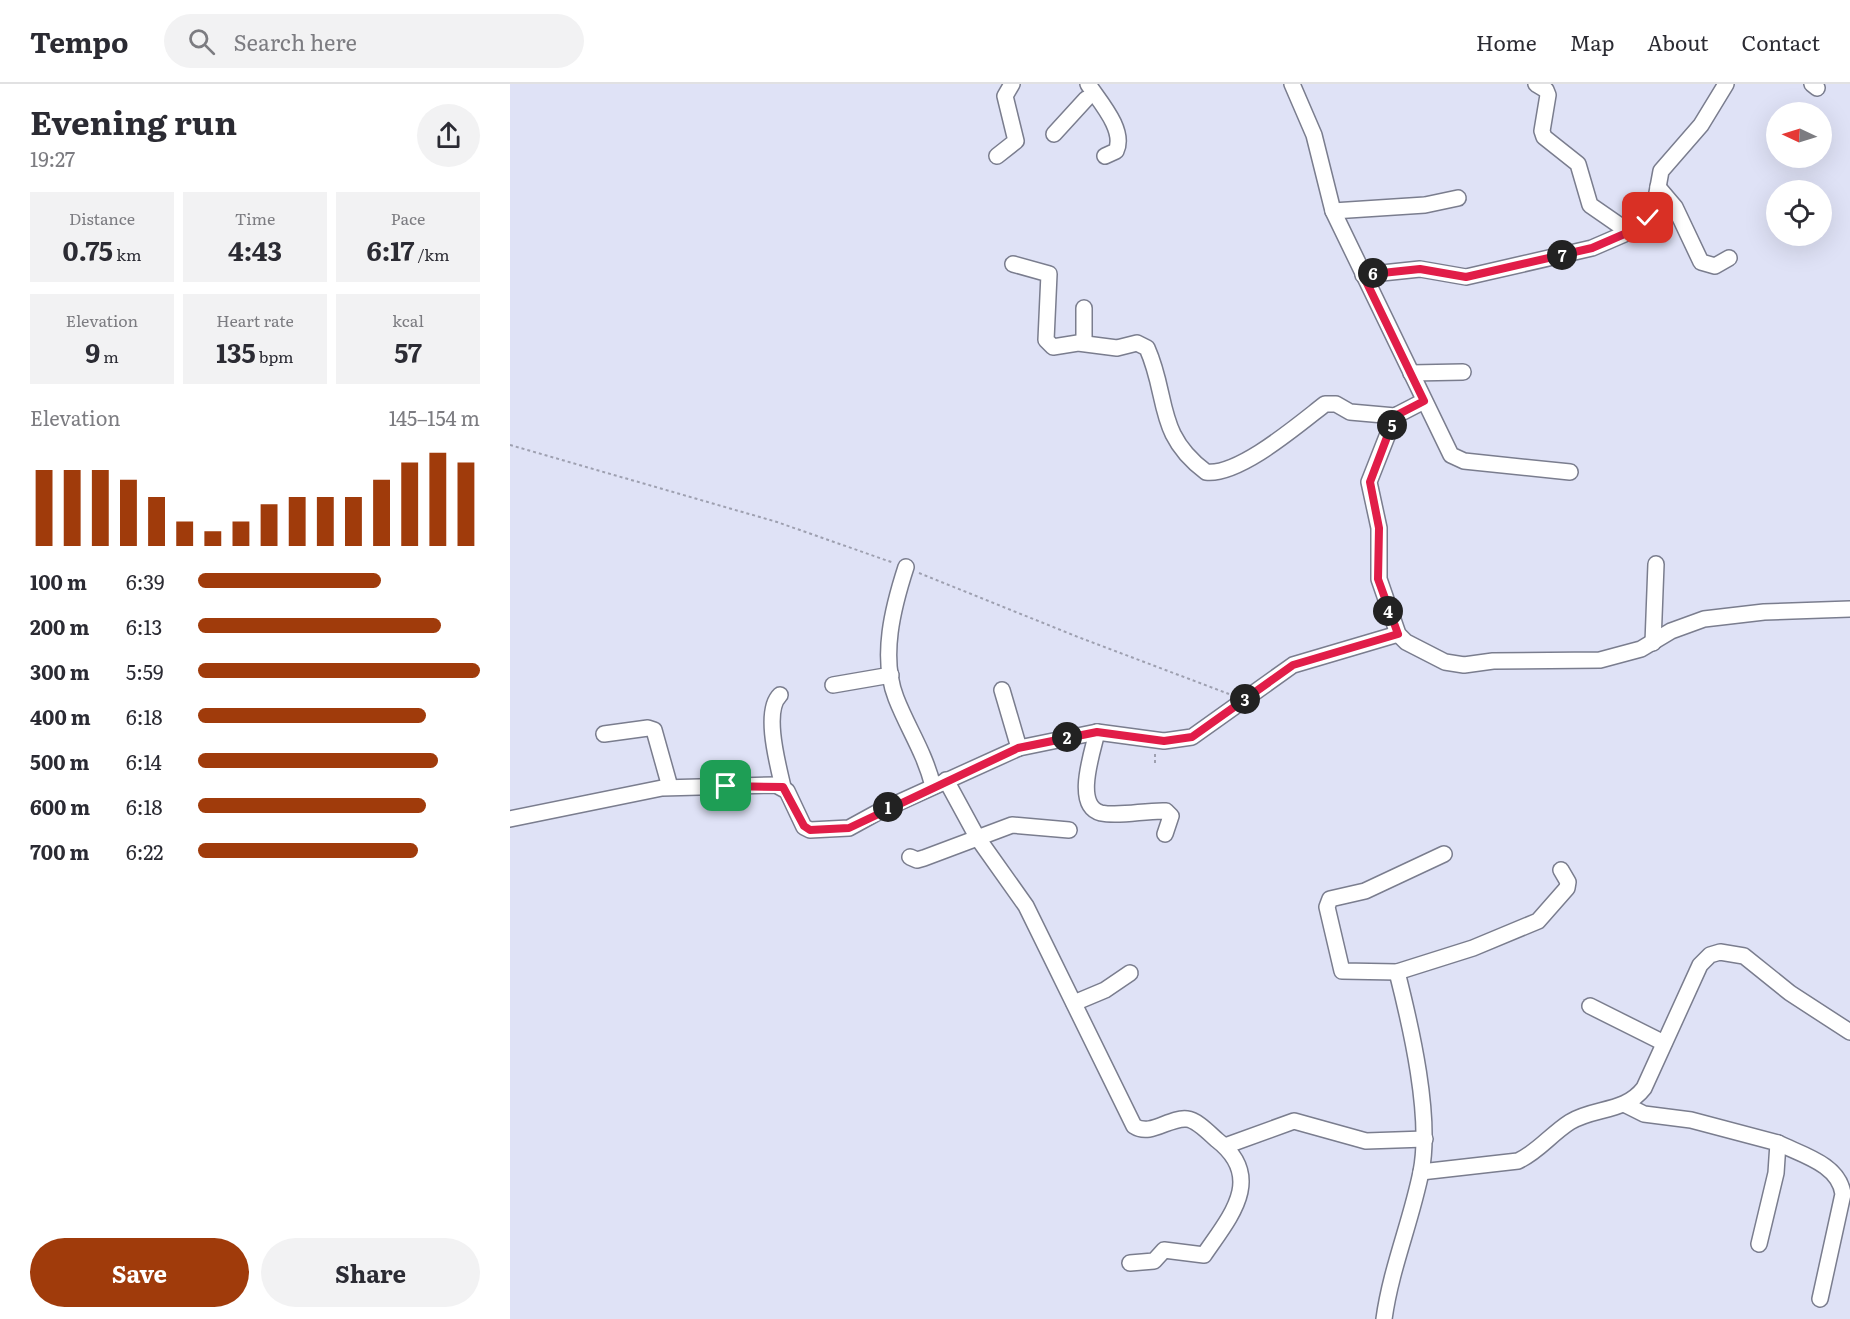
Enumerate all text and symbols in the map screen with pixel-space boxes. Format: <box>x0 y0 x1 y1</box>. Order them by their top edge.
search box <box>164 14 584 68</box>
text: Tempo <box>30 20 128 62</box>
icon: search <box>185 25 218 58</box>
text: Search here <box>233 25 357 58</box>
text: Home <box>1476 26 1537 57</box>
text: Map <box>1570 26 1614 57</box>
text: About <box>1647 26 1709 57</box>
text: Contact <box>1742 26 1820 57</box>
text: Evening run <box>30 96 237 145</box>
north arrow <box>1766 102 1832 168</box>
map controls <box>1766 102 1832 246</box>
button: share <box>417 104 480 167</box>
text: 19:27 <box>30 143 75 173</box>
button: locate <box>1766 180 1832 246</box>
pin <box>1622 192 1673 243</box>
icon: check <box>1631 201 1664 234</box>
text: Distance <box>69 206 135 230</box>
text: Time <box>235 206 275 230</box>
text: Pace <box>391 206 425 230</box>
text: 0.75 <box>63 230 113 269</box>
text: 4:43 <box>228 230 282 269</box>
text: 6:17 <box>366 230 414 269</box>
pin: 7 <box>1547 240 1577 270</box>
text: km <box>113 242 141 266</box>
text: /km <box>414 242 450 266</box>
text: 7 <box>1558 243 1566 267</box>
pin: 6 <box>1358 258 1388 288</box>
text: 6 <box>1368 261 1378 285</box>
text: Elevation <box>66 308 138 332</box>
text: Heart rate <box>216 308 294 332</box>
text: kcal <box>392 308 424 332</box>
text: 9 <box>85 332 100 371</box>
text: 135 <box>216 332 256 371</box>
text: 57 <box>394 332 422 371</box>
text: m <box>100 344 119 368</box>
text: bpm <box>256 344 294 368</box>
text: Elevation <box>30 402 120 432</box>
text: 145–154 m <box>389 402 480 432</box>
pin: 5 <box>1377 410 1407 440</box>
text: 5 <box>1388 413 1396 437</box>
text: 100 m <box>30 566 87 596</box>
text: 6:39 <box>126 566 165 596</box>
pin: 4 <box>1373 596 1403 626</box>
text: 4 <box>1383 599 1393 623</box>
text: 200 m <box>30 611 89 641</box>
text: 6:13 <box>126 611 162 641</box>
text: 300 m <box>30 656 90 686</box>
text: 5:59 <box>126 656 163 686</box>
pin: 3 <box>1230 684 1260 714</box>
text: 3 <box>1241 687 1249 711</box>
text: 400 m <box>30 701 91 731</box>
text: 6:18 <box>126 701 163 731</box>
pin: 2 <box>1052 722 1082 752</box>
text: 2 <box>1063 725 1071 749</box>
text: 500 m <box>30 746 89 776</box>
text: 6:14 <box>126 746 162 776</box>
pin <box>700 760 751 811</box>
icon: arrive <box>709 769 742 802</box>
text: 600 m <box>30 791 90 821</box>
text: 6:18 <box>126 791 163 821</box>
pin: 1 <box>873 792 903 822</box>
text: 1 <box>885 795 891 819</box>
text: 700 m <box>30 836 89 866</box>
text: 6:22 <box>126 836 163 866</box>
button: Save <box>30 1238 249 1307</box>
button: Share <box>261 1238 480 1307</box>

